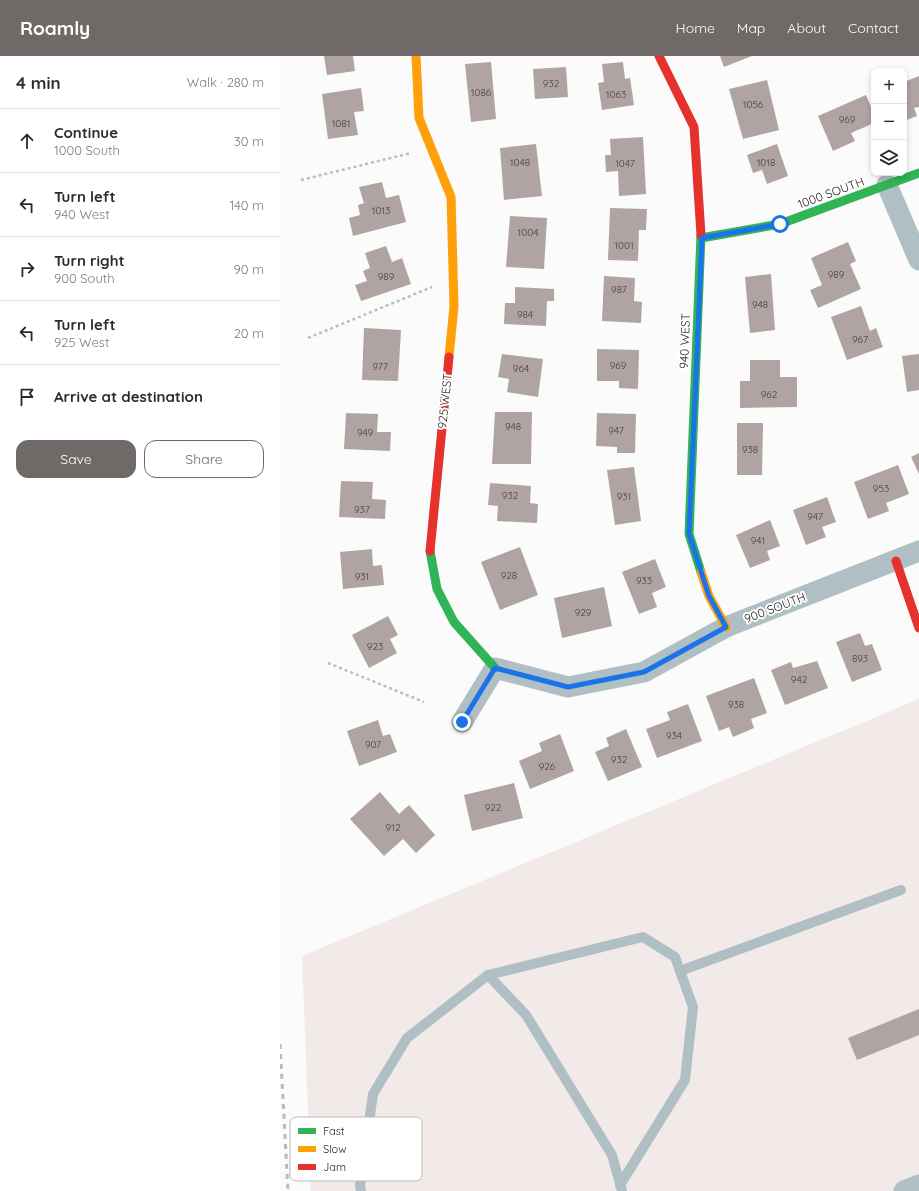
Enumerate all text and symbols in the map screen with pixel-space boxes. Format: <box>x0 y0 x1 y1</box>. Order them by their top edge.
text: Roamly <box>20 16 90 40</box>
text: Home <box>676 19 715 37</box>
text: Map <box>737 19 765 37</box>
text: About <box>787 19 826 37</box>
text: Contact <box>848 19 899 37</box>
map controls <box>871 68 907 176</box>
button: + <box>871 68 907 104</box>
text: 4 min <box>16 72 61 93</box>
text: Walk · 280 m <box>187 74 264 90</box>
house number: 932 <box>543 77 560 90</box>
house number: 1086 <box>471 86 492 99</box>
house number: 1063 <box>606 88 626 101</box>
house number: 1056 <box>743 98 764 111</box>
button: − <box>871 104 907 140</box>
house number: 969 <box>839 113 856 126</box>
house number: 1081 <box>332 117 350 130</box>
text: Continue <box>54 123 118 142</box>
icon: ahead <box>16 130 38 152</box>
text: 30 m <box>234 133 264 149</box>
button: layers <box>871 140 907 176</box>
text: 1000 South <box>54 142 120 158</box>
house number: 1048 <box>510 156 530 169</box>
house number: 1018 <box>757 156 775 169</box>
house number: 1047 <box>615 157 635 170</box>
street label: 1000 SOUTH <box>796 174 866 211</box>
text: Turn left <box>54 187 116 206</box>
icon: left <box>16 194 38 216</box>
text: 140 m <box>229 197 264 213</box>
house number: 1013 <box>372 204 390 217</box>
text: 940 West <box>54 206 110 222</box>
route start <box>771 215 789 233</box>
house number: 1004 <box>518 226 538 239</box>
house number: 1001 <box>614 239 634 252</box>
text: Turn right <box>54 251 125 270</box>
icon: right <box>16 258 38 280</box>
text: 90 m <box>234 261 264 277</box>
house number: 989 <box>828 268 845 281</box>
text: 900 South <box>54 270 115 286</box>
house number: 989 <box>378 270 395 283</box>
house number: 987 <box>611 283 627 296</box>
house number: 948 <box>752 298 768 311</box>
house number: 984 <box>517 308 533 321</box>
street label: 940 WEST <box>676 313 693 369</box>
text: Turn left <box>54 315 116 334</box>
icon: left <box>16 322 38 344</box>
text: 20 m <box>234 325 264 341</box>
house number: 967 <box>852 333 868 346</box>
text: 925 West <box>54 334 109 350</box>
house number: 969 <box>610 359 627 372</box>
house number: 977 <box>372 360 388 373</box>
house number: 964 <box>513 362 529 375</box>
street label: 925 WEST <box>434 373 455 429</box>
icon: arrive <box>16 386 38 408</box>
text: Arrive at destination <box>54 387 203 406</box>
house number: 962 <box>761 388 778 401</box>
house number: 948 <box>505 420 521 433</box>
house number: 947 <box>608 424 624 437</box>
house number: 949 <box>357 426 374 439</box>
button: Save <box>16 440 136 478</box>
button: Share <box>144 440 264 478</box>
house number: 938 <box>742 443 758 456</box>
house number: 953 <box>873 482 889 495</box>
house number: 932 <box>502 489 519 502</box>
house number: 931 <box>617 490 631 503</box>
house number: 937 <box>354 503 370 516</box>
house number: 947 <box>807 510 823 523</box>
house number: 941 <box>751 534 765 547</box>
house number: 928 <box>501 569 517 582</box>
house number: 931 <box>355 570 369 583</box>
house number: 933 <box>636 574 652 587</box>
street label: 900 SOUTH <box>742 589 808 626</box>
house number: 929 <box>575 606 592 619</box>
house number: 923 <box>367 640 383 653</box>
house number: 893 <box>852 652 868 665</box>
house number: 942 <box>791 673 808 686</box>
house number: 938 <box>728 698 744 711</box>
route end <box>453 713 471 731</box>
house number: 934 <box>666 729 682 742</box>
house number: 907 <box>365 738 381 751</box>
house number: 932 <box>611 753 628 766</box>
house number: 926 <box>539 760 556 773</box>
house number: 922 <box>485 801 502 814</box>
house number: 912 <box>386 821 401 834</box>
legend <box>290 1117 422 1181</box>
text: Fast <box>323 1124 345 1138</box>
text: Slow <box>323 1142 347 1156</box>
text: Jam <box>323 1160 346 1174</box>

